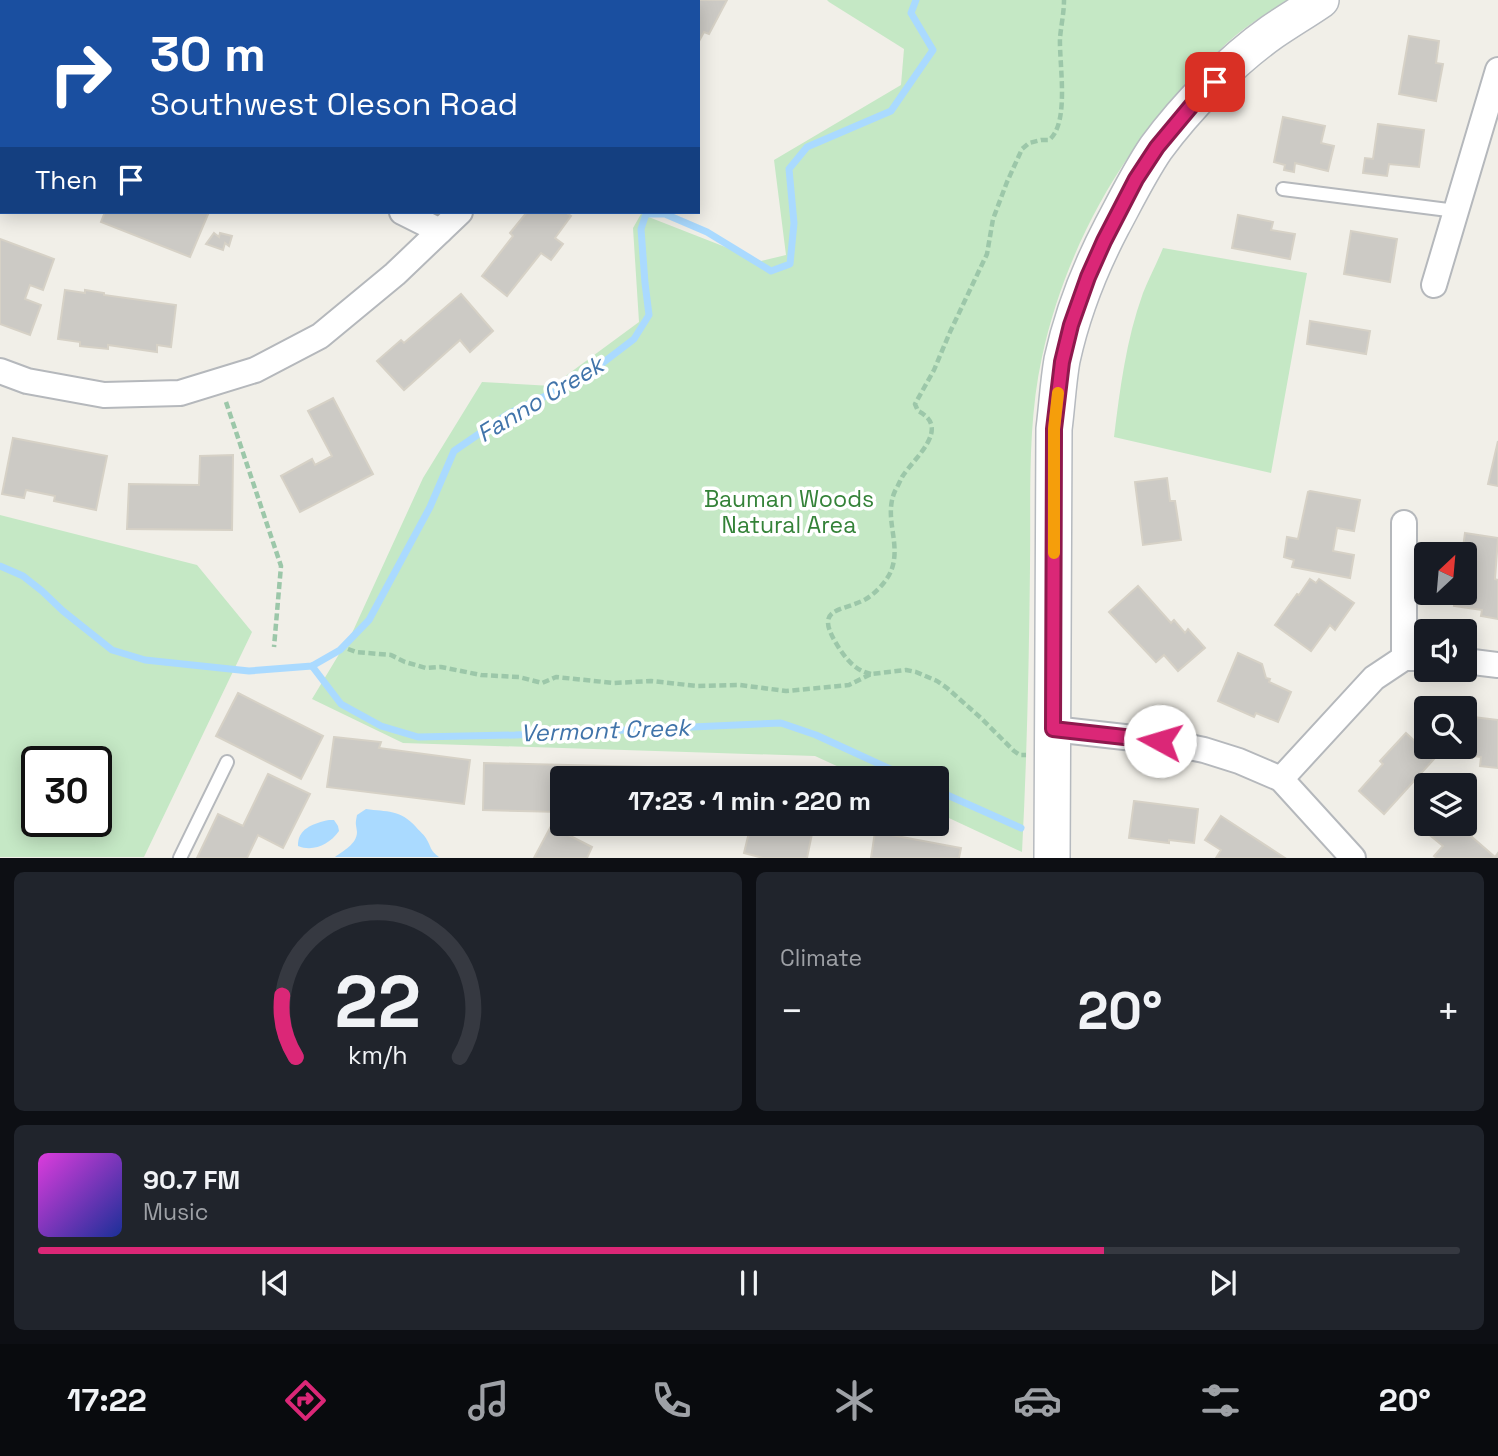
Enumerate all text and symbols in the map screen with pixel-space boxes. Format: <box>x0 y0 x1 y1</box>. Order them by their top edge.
text: 30 m <box>150 23 266 85</box>
icon: right <box>35 28 126 119</box>
pin <box>1185 52 1245 112</box>
icon: arrive <box>1196 63 1234 101</box>
text: Southwest Oleson Road <box>150 84 518 124</box>
icon: arrive <box>112 161 150 199</box>
text: Then <box>35 163 98 197</box>
water label: Fanno Creek <box>471 347 612 449</box>
park label: Bauman Woods Natural Area <box>704 484 874 540</box>
north arrow <box>1414 542 1477 606</box>
map controls <box>1414 542 1477 836</box>
button: sound <box>1414 619 1477 682</box>
button: search <box>1414 696 1477 759</box>
position arrow <box>1123 704 1197 778</box>
water label: Vermont Creek <box>520 711 693 748</box>
speed limit sign: 30 <box>21 746 112 837</box>
button: layers <box>1414 773 1477 836</box>
text: 17:23 · 1 min · 220 m <box>628 784 871 818</box>
text: Climate <box>780 943 862 973</box>
text: 22 <box>335 956 421 1049</box>
text: 20° <box>1077 978 1163 1044</box>
text: − <box>780 987 804 1035</box>
text: + <box>1436 987 1460 1035</box>
text: km/h <box>348 1039 408 1071</box>
text: 90.7 FM <box>143 1163 240 1197</box>
text: Music <box>143 1197 208 1227</box>
icon: previous <box>256 1264 294 1302</box>
icon: pause <box>730 1264 768 1302</box>
icon: next <box>1204 1264 1242 1302</box>
icon: directions <box>281 1376 330 1425</box>
icon: music <box>464 1376 513 1425</box>
icon: phone <box>647 1376 696 1425</box>
icon: climate <box>830 1376 879 1425</box>
icon: car <box>1013 1376 1062 1425</box>
icon: filters <box>1196 1376 1245 1425</box>
text: 17:22 <box>67 1380 147 1420</box>
text: 20° <box>1379 1380 1431 1420</box>

